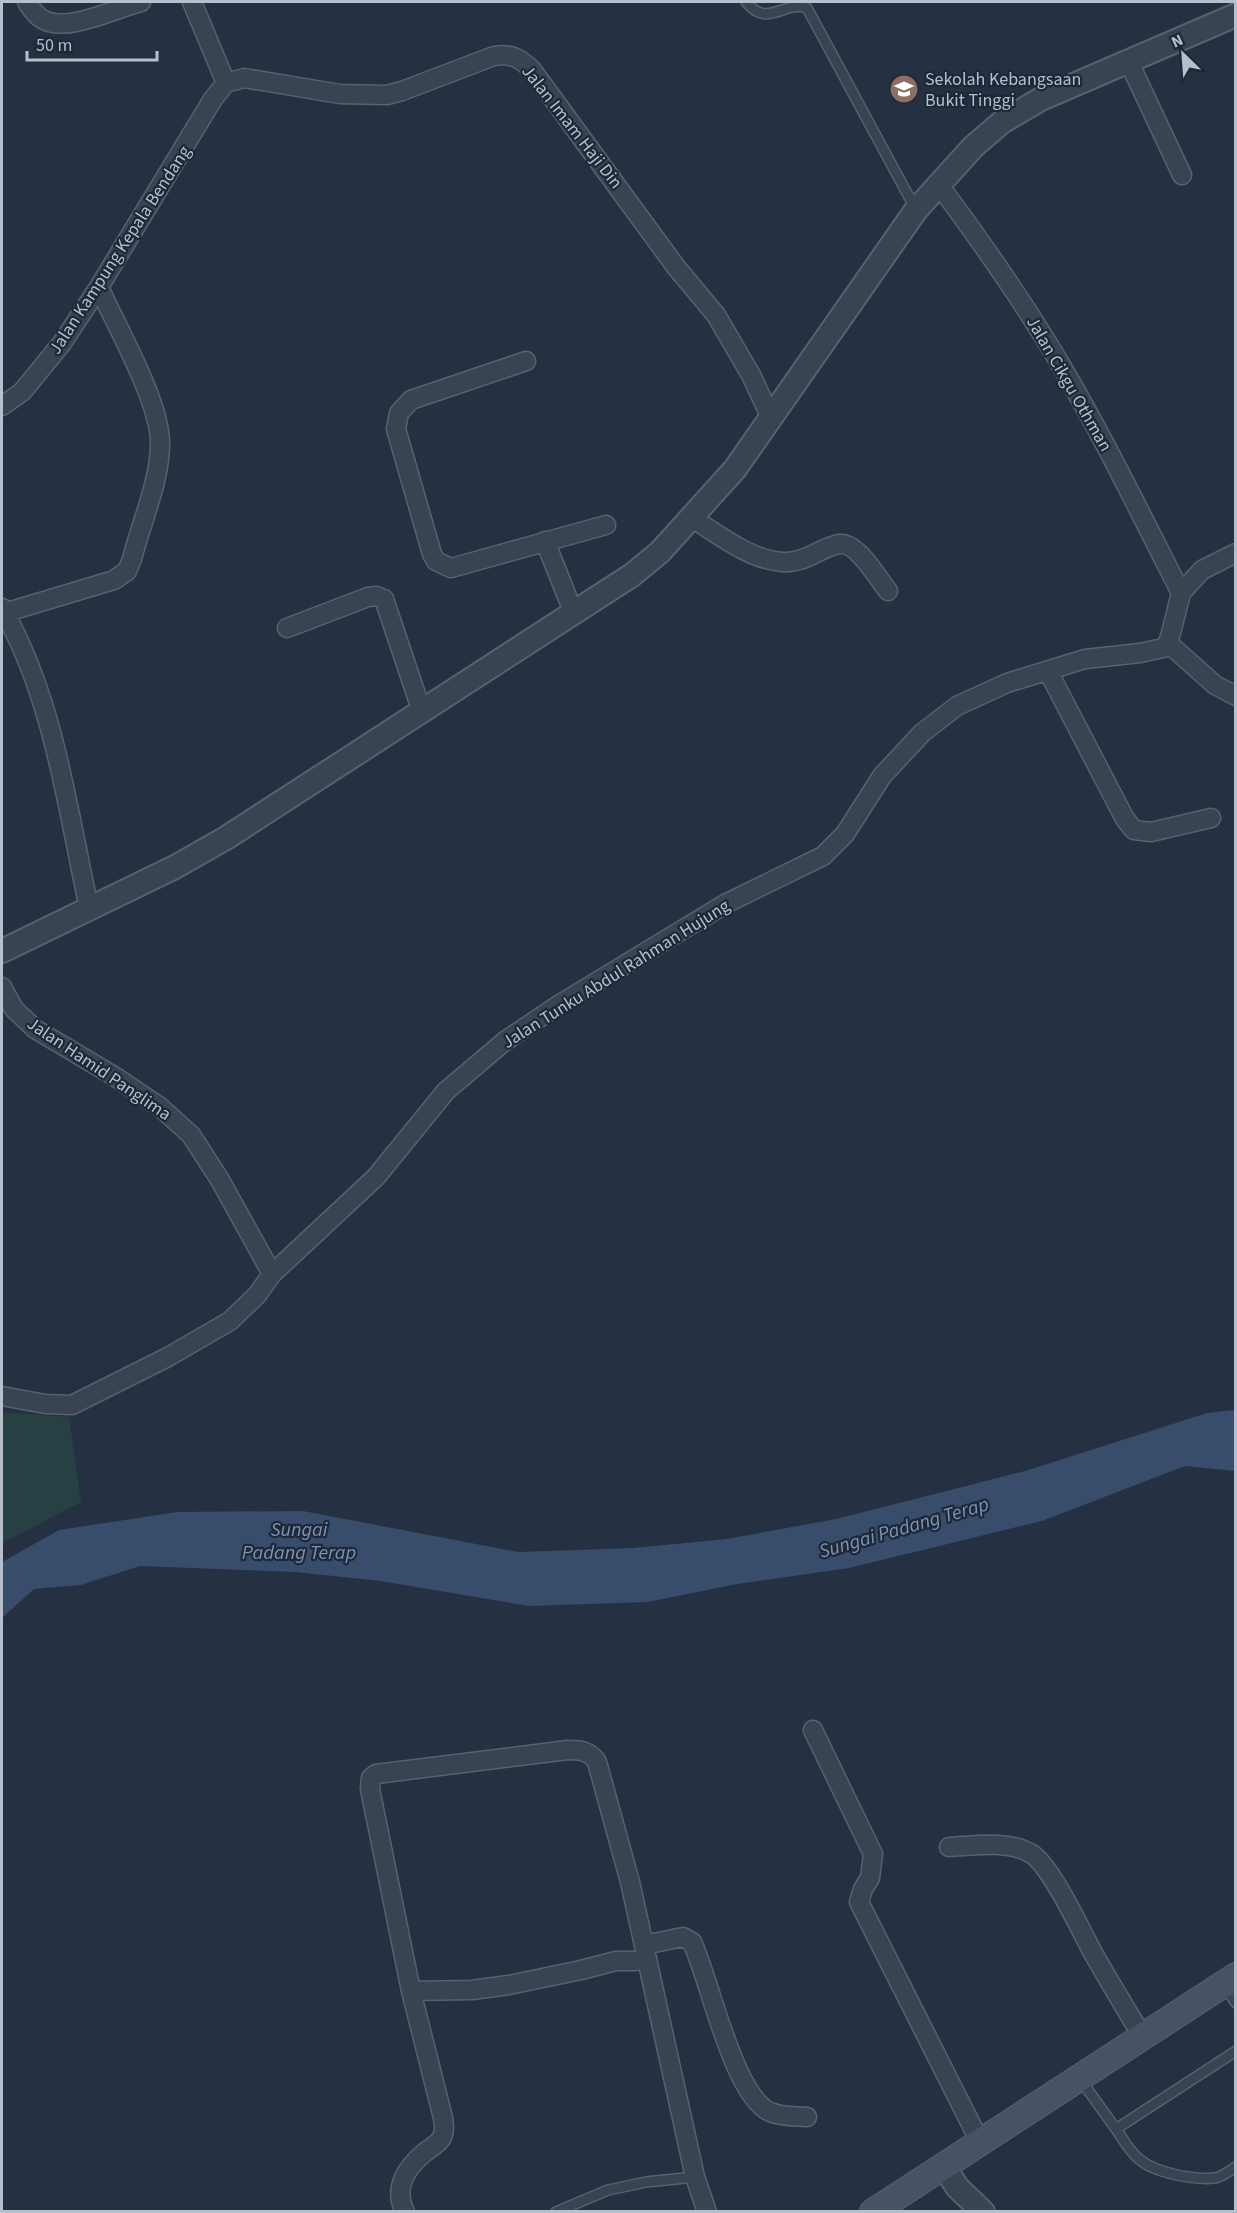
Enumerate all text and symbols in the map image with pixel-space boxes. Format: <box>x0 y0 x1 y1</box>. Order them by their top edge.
scale bar <box>27 24 158 62</box>
north arrow <box>1153 24 1213 84</box>
text: N <box>1168 29 1187 54</box>
text: 50 m <box>36 33 72 58</box>
street label: Jalan Imam Haji Din <box>516 60 628 194</box>
place label: Sekolah Kebangsaan Bukit Tinggi <box>925 67 1081 113</box>
school or university icon: Sekolah Kebangsaan Bukit Tinggi <box>888 73 920 105</box>
street label: Jalan Kampung Kepala Bendang <box>43 141 197 359</box>
street label: Jalan Cikgu Othman <box>1020 312 1118 456</box>
street label: Jalan Tunku Abdul Rahman Hujung <box>497 893 735 1055</box>
street label: Jalan Hamid Panglima <box>22 1011 176 1127</box>
water label: Sungai Padang Terap <box>816 1490 992 1566</box>
water label: Sungai Padang Terap <box>242 1516 356 1567</box>

